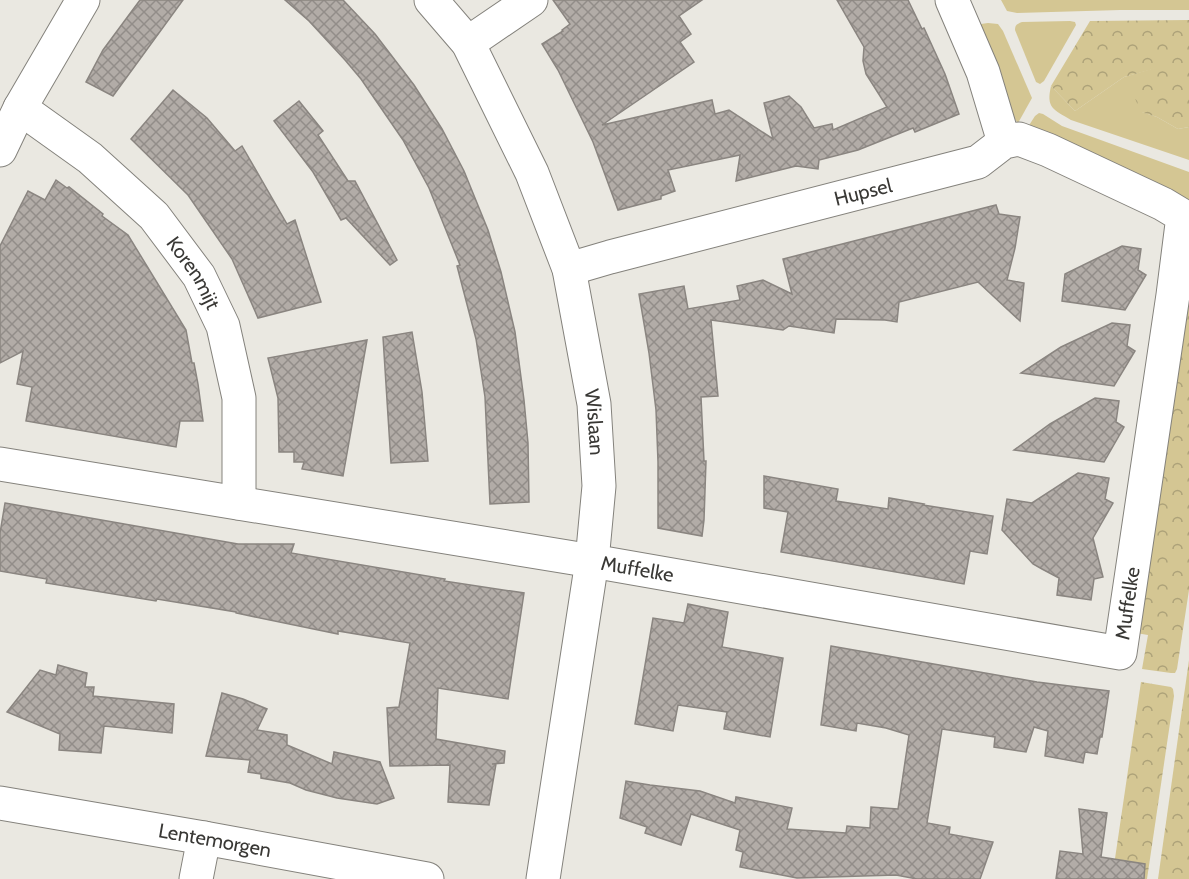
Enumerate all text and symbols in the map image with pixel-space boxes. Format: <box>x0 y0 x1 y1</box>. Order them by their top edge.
street label: Hupsel <box>832 173 895 211</box>
street label: Korenmijt <box>162 232 225 313</box>
street label: Wislaan <box>579 387 609 456</box>
street label: Muffelke <box>599 551 676 587</box>
street label: Muffelke <box>1110 565 1145 641</box>
street label: Lentemorgen <box>157 818 273 862</box>

